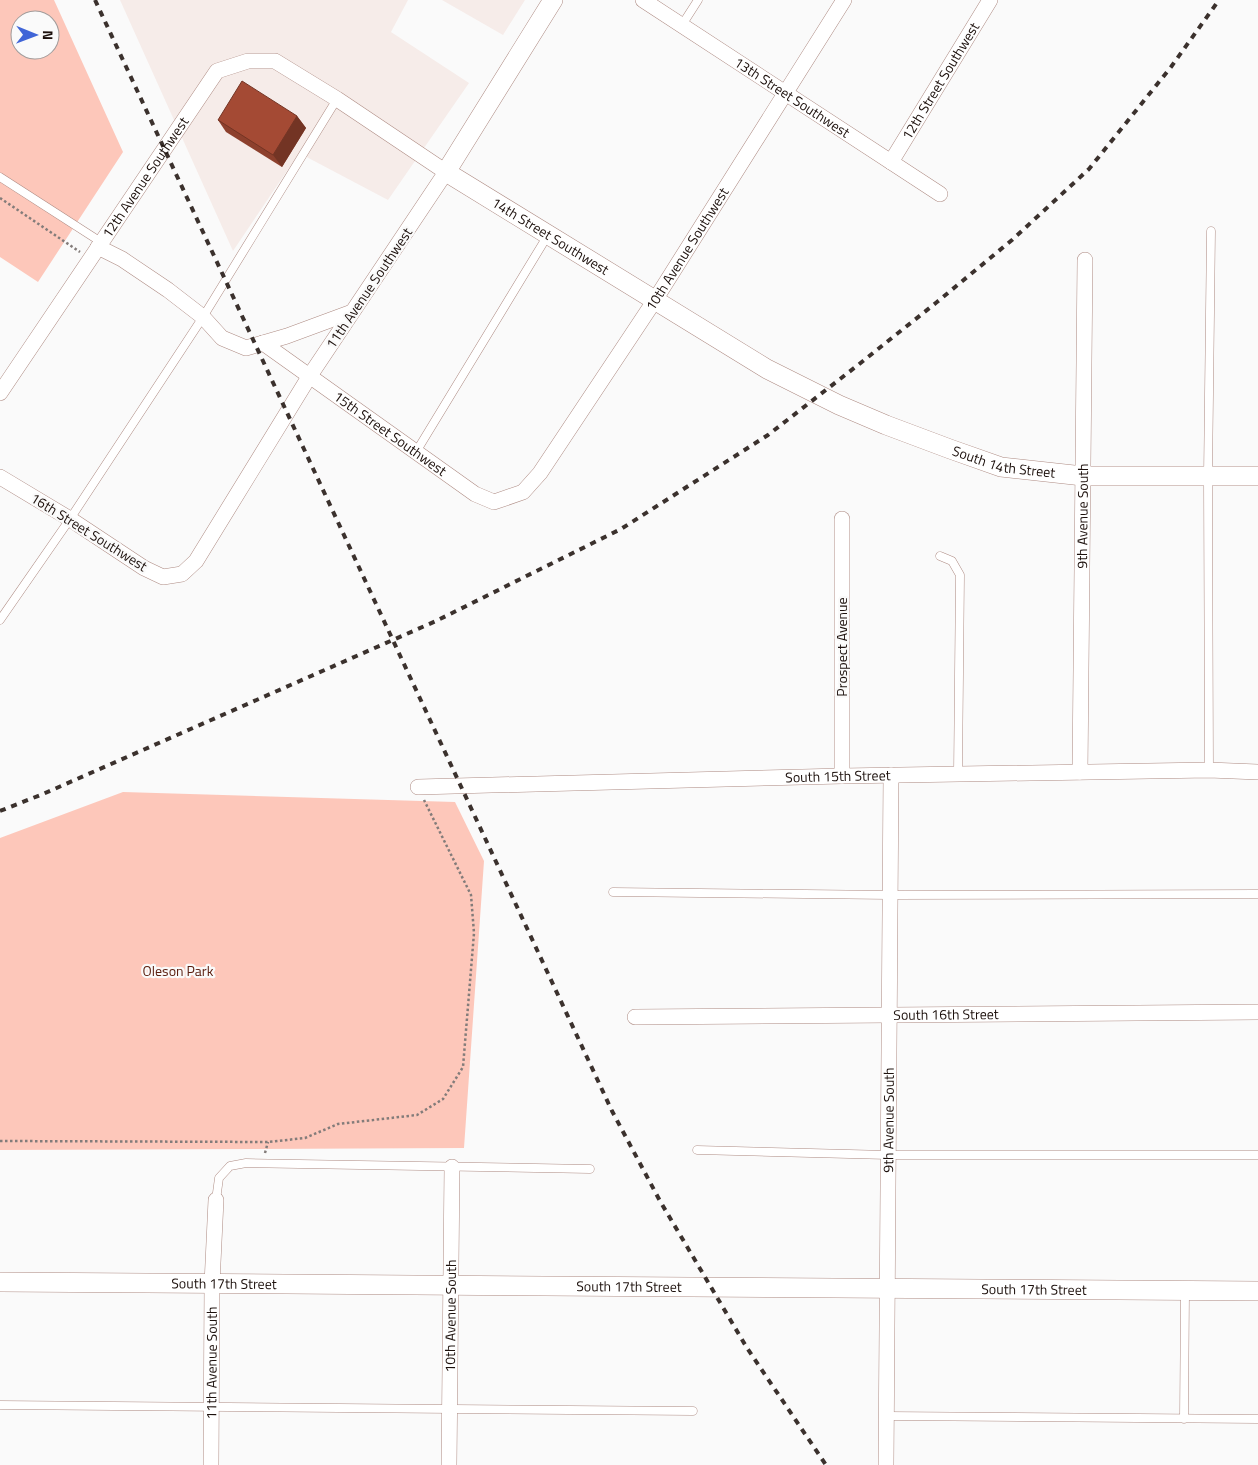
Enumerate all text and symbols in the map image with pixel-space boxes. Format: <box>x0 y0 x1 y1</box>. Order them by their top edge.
north arrow <box>10 10 60 60</box>
street label: 12th Street Southwest <box>896 18 984 143</box>
text: N <box>38 30 59 40</box>
street label: 13th Street Southwest <box>730 51 854 143</box>
street label: 12th Avenue Southwest <box>96 112 193 242</box>
street label: 10th Avenue Southwest <box>640 183 733 315</box>
street label: 14th Street Southwest <box>488 192 613 280</box>
street label: 11th Avenue Southwest <box>320 223 417 352</box>
street label: 15th Street Southwest <box>330 386 451 481</box>
street label: South 14th Street <box>950 440 1056 483</box>
street label: 9th Avenue South <box>1071 463 1093 569</box>
street label: 16th Street Southwest <box>27 487 152 576</box>
street label: Prospect Avenue <box>831 597 852 697</box>
street label: South 15th Street <box>785 764 891 787</box>
park label: Oleson Park <box>143 960 214 981</box>
street label: South 16th Street <box>893 1003 999 1025</box>
street label: 9th Avenue South <box>877 1067 899 1173</box>
street label: 10th Avenue South <box>439 1259 461 1373</box>
street label: South 17th Street <box>171 1272 277 1294</box>
street label: South 17th Street <box>576 1275 682 1297</box>
street label: South 17th Street <box>981 1278 1087 1300</box>
street label: 11th Avenue South <box>200 1306 222 1420</box>

